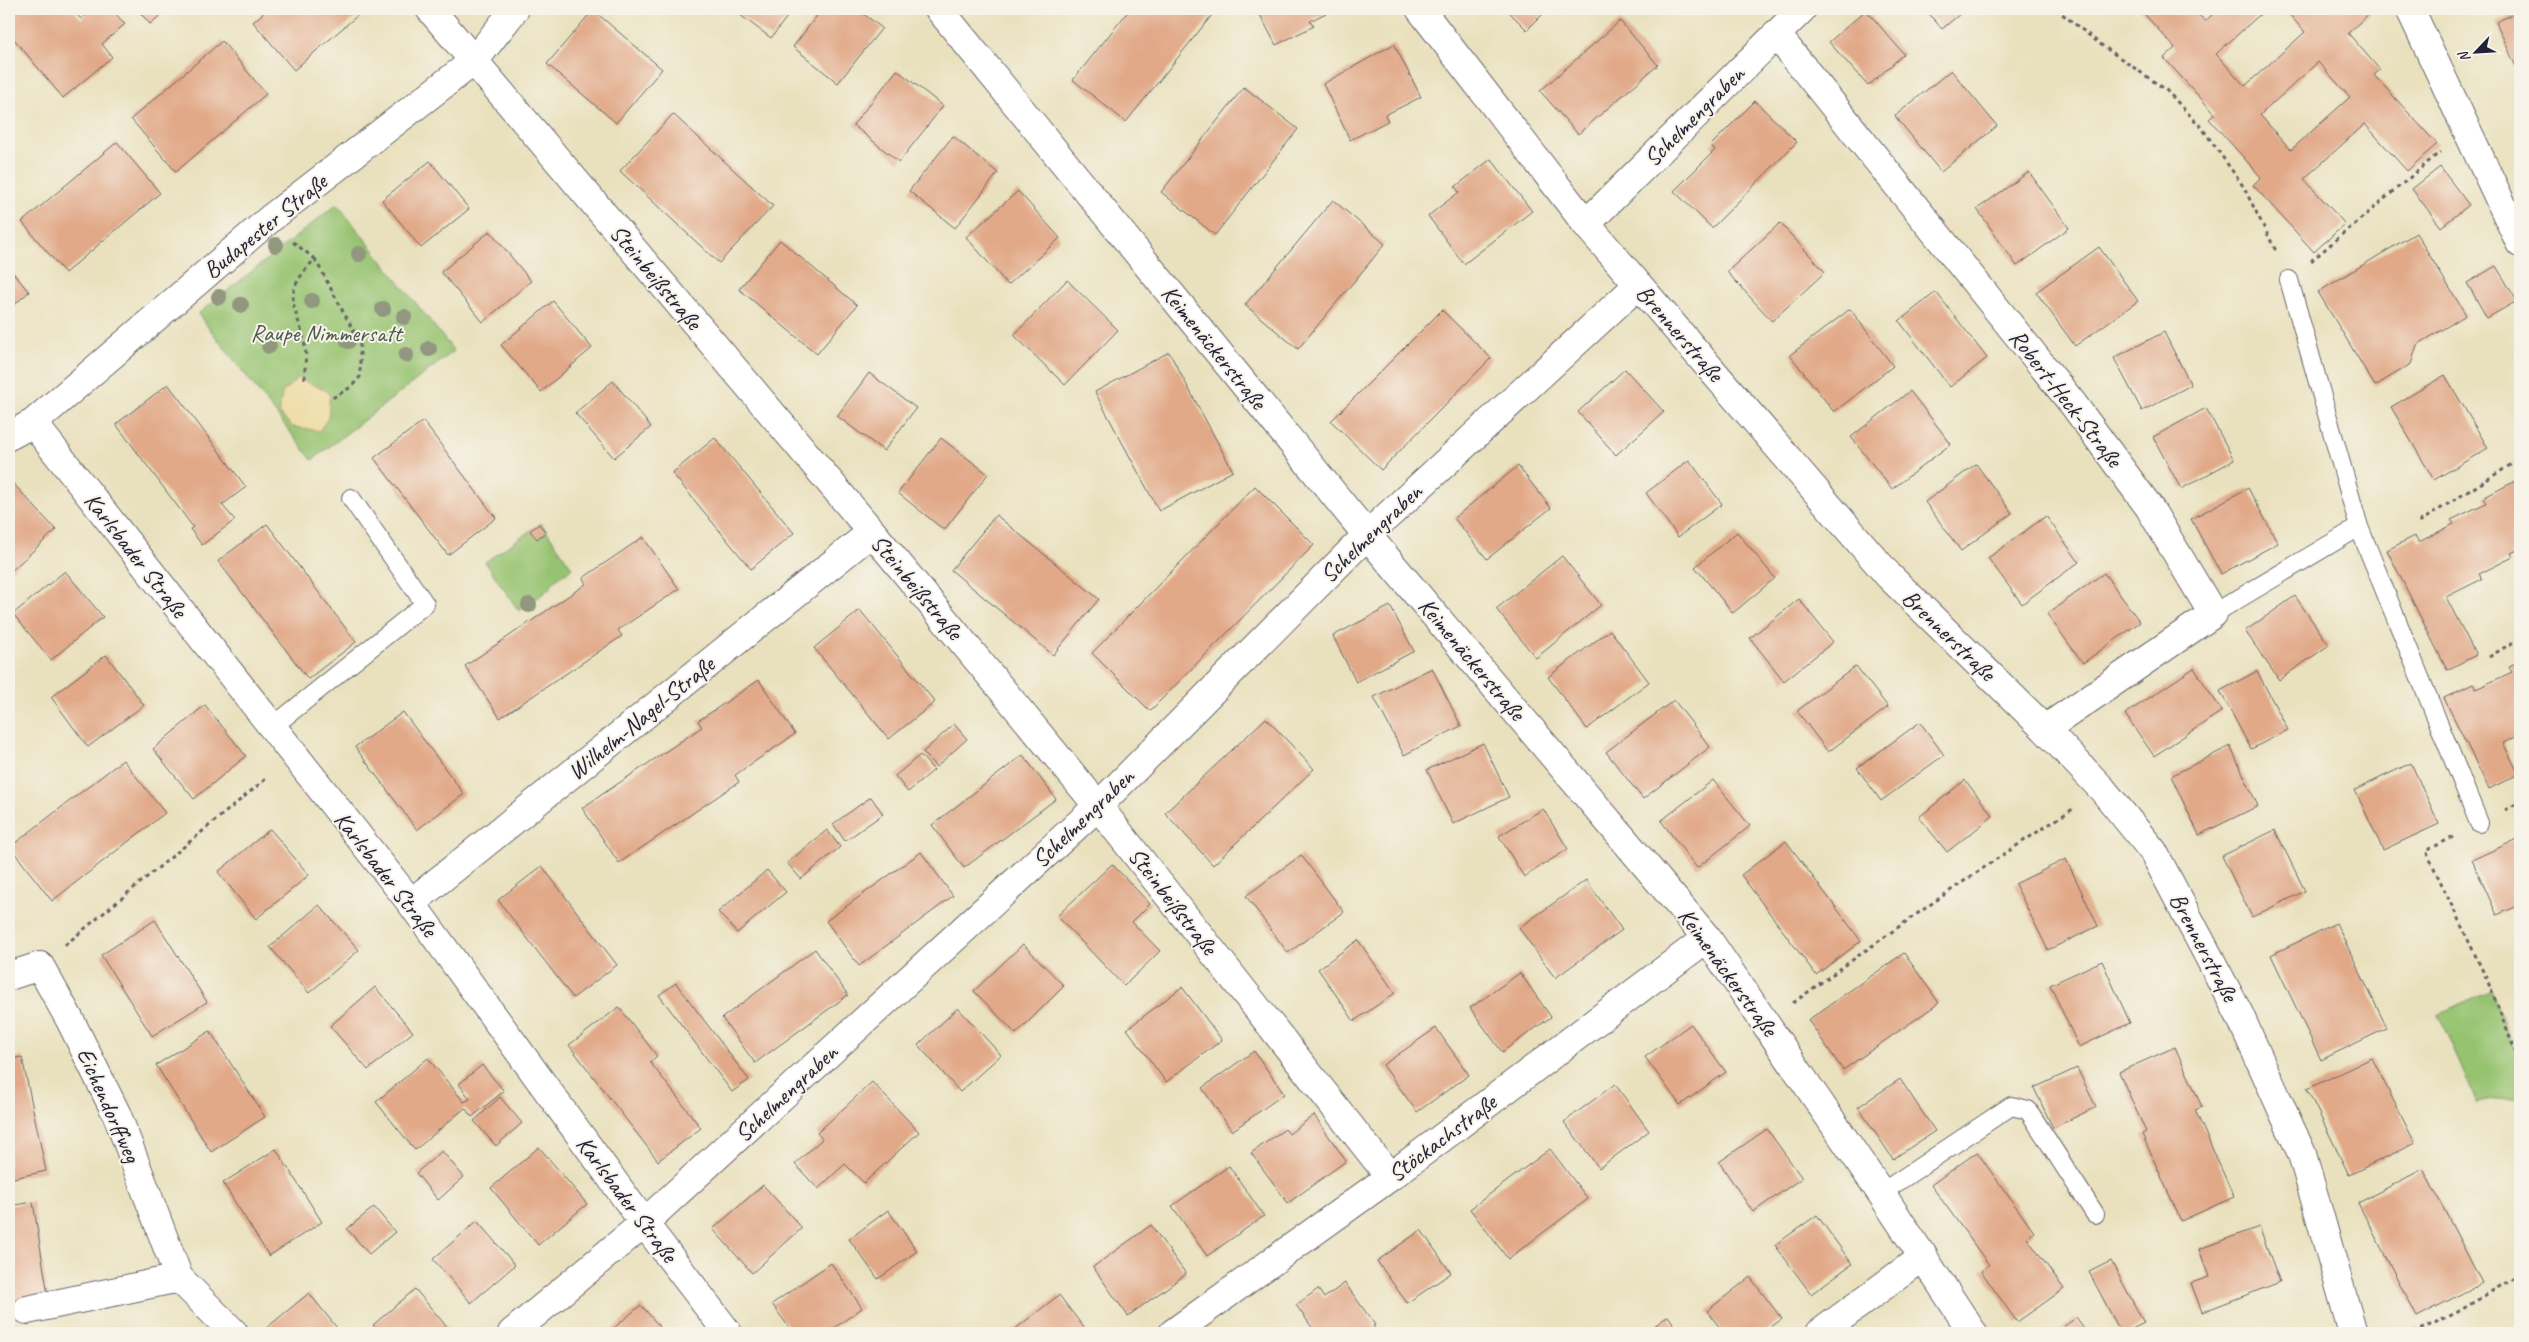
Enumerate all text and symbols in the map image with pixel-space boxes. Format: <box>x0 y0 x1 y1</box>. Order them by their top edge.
north arrow <box>2452 28 2502 78</box>
text: N <box>2454 48 2474 65</box>
street label: Schelmengraben <box>1637 58 1752 173</box>
street label: Budapester Straße <box>197 165 335 285</box>
street label: Steinbeißstraße <box>603 218 710 337</box>
street label: Brennerstraße <box>1630 278 1732 389</box>
street label: Keimenäckerstraße <box>1155 279 1275 417</box>
park label: Raupe Nimmersatt <box>250 318 404 348</box>
street label: Robert-Heck-Straße <box>2003 323 2131 475</box>
street label: Schelmengraben <box>1314 476 1429 589</box>
street label: Karlsbader Straße <box>78 486 196 625</box>
street label: Steinbeißstraße <box>864 528 971 647</box>
street label: Brennerstraße <box>1896 583 2004 689</box>
street label: Keimenäckerstraße <box>1412 591 1534 728</box>
street label: Wilhelm-Nagel-Straße <box>562 648 722 786</box>
street label: Schelmengraben <box>1026 761 1141 874</box>
street label: Karlsbader Straße <box>328 805 446 944</box>
street label: Steinbeißstraße <box>1122 841 1226 962</box>
street label: Brennerstraße <box>2163 887 2246 1008</box>
street label: Keimenäckerstraße <box>1671 902 1786 1044</box>
street label: Schelmengraben <box>728 1037 845 1148</box>
street label: Eichendorffweg <box>70 1043 148 1168</box>
street label: Stöckachstraße <box>1382 1086 1504 1189</box>
street label: Karlsbader Straße <box>570 1130 686 1270</box>

